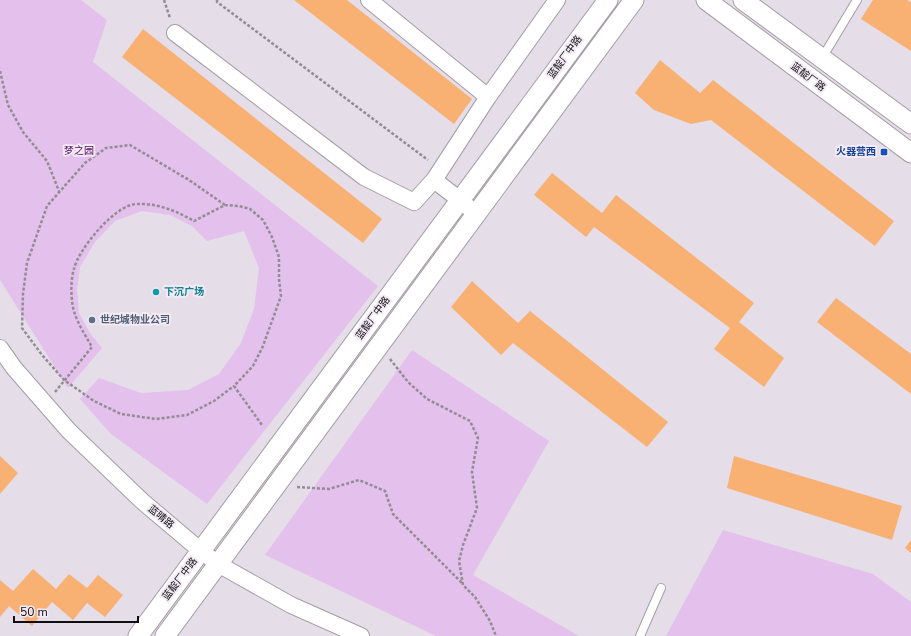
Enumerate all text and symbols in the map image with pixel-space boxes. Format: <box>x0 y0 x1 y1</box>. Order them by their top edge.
street label: 蓝靛厂中路 <box>545 33 585 81</box>
street label: 蓝靛厂路 <box>788 59 828 95</box>
park label: 梦之园 <box>64 144 94 158</box>
place label: 火器营西 <box>836 145 876 159</box>
marker: 火器营西 <box>879 147 889 157</box>
place label: 下沉广场 <box>164 285 204 299</box>
marker: 下沉广场 <box>151 287 161 297</box>
street label: 蓝靛厂中路 <box>353 294 393 342</box>
place label: 世纪城物业公司 <box>100 313 170 327</box>
marker: 世纪城物业公司 <box>87 315 97 325</box>
street label: 蓝晴路 <box>145 502 177 532</box>
street label: 蓝靛厂中路 <box>159 555 201 603</box>
scale bar <box>14 598 138 624</box>
text: 50 m <box>20 604 48 620</box>

